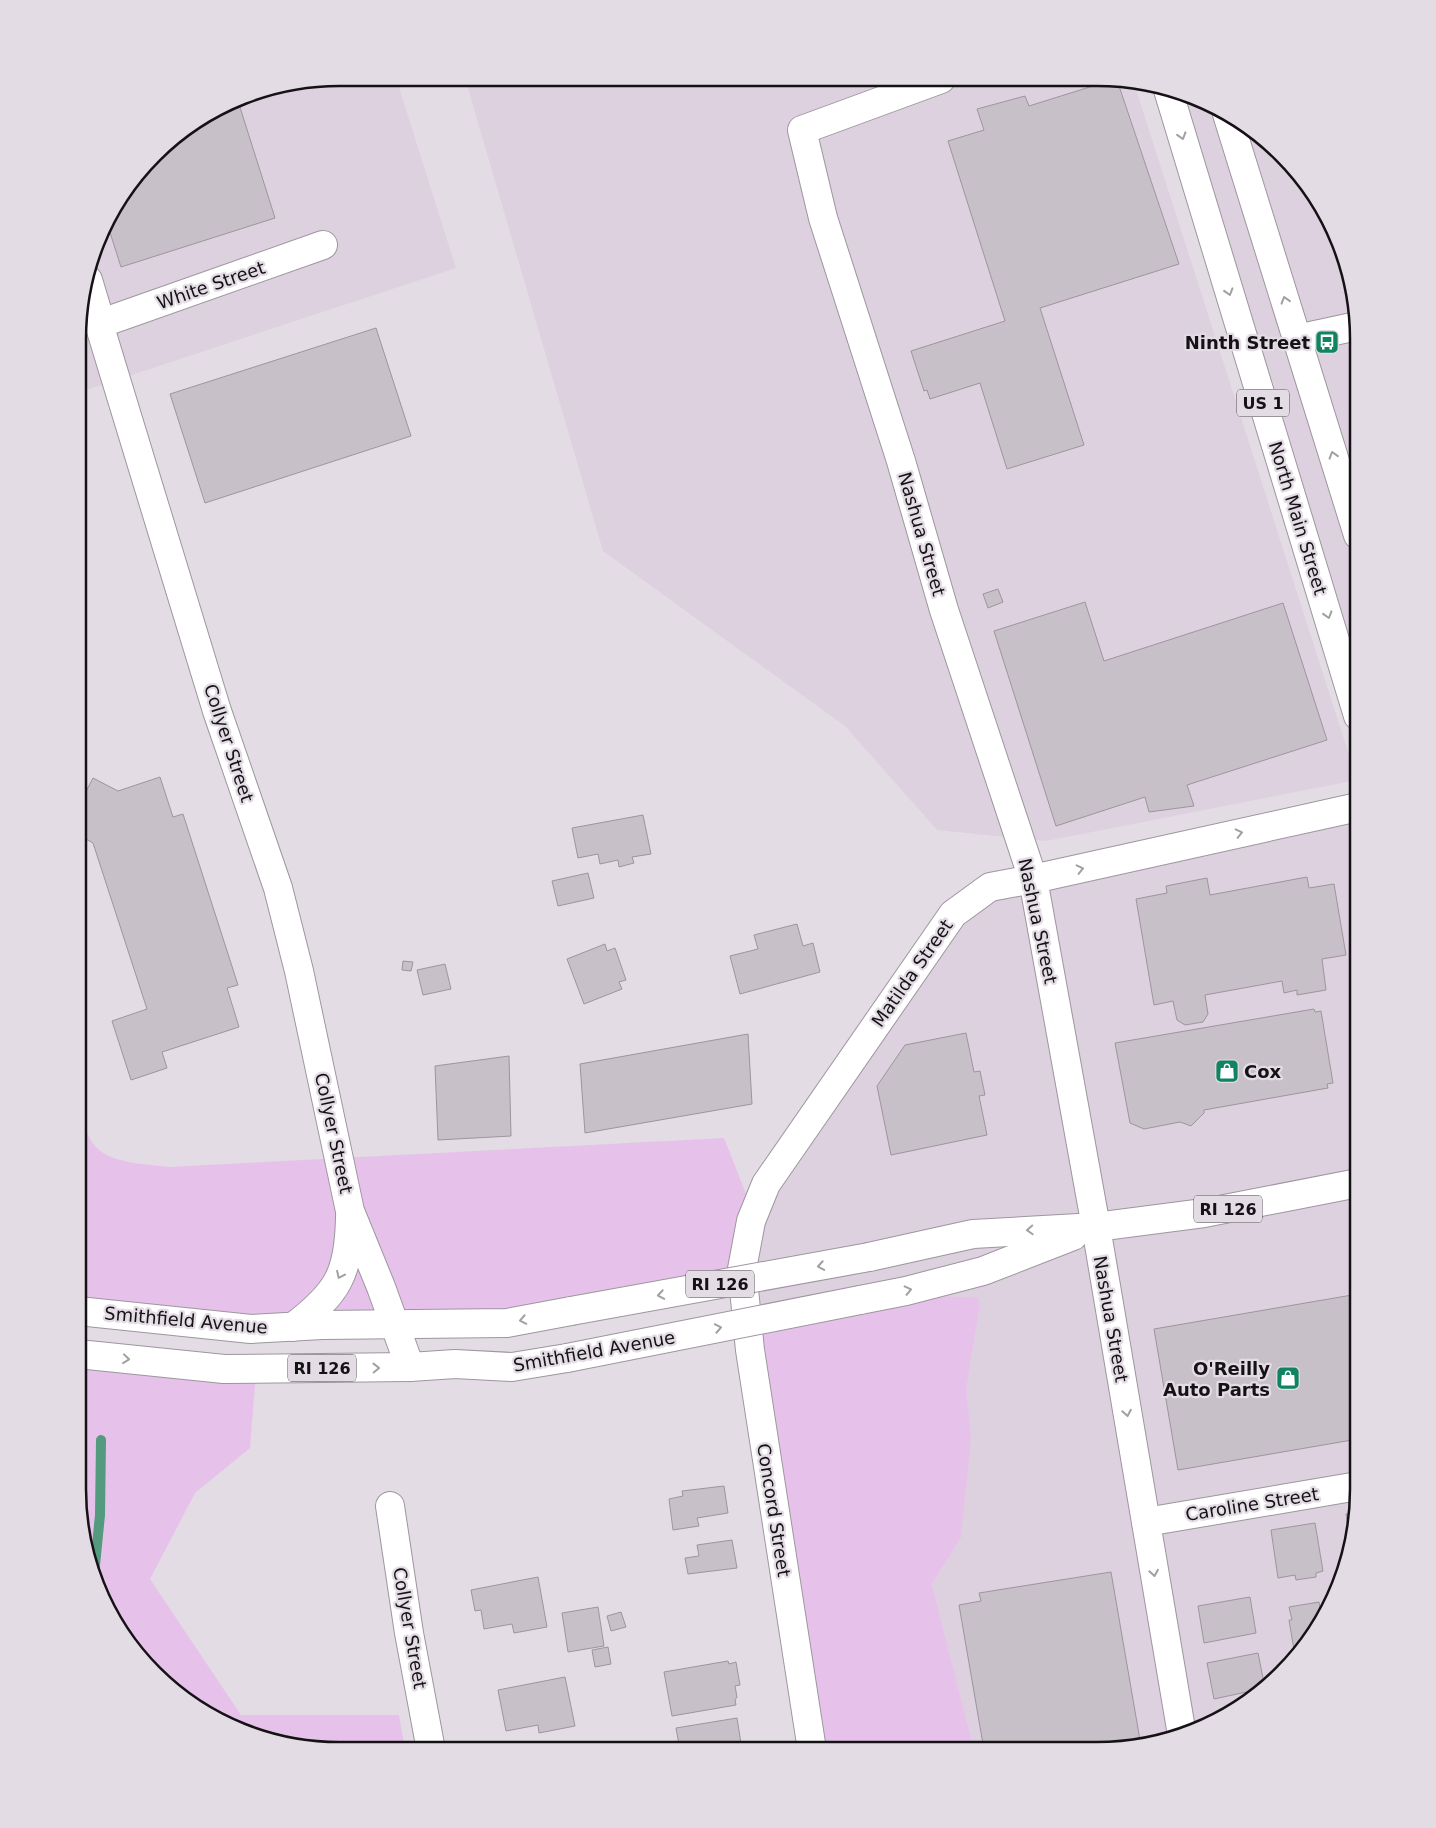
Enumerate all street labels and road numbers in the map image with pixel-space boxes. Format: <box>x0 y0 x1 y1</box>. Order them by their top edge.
street label: White Street <box>154 257 268 313</box>
road number: US 1 <box>1237 389 1289 416</box>
street label: North Main Street <box>1265 439 1331 597</box>
street label: Nashua Street <box>894 470 950 598</box>
street label: Collyer Street <box>200 681 258 805</box>
street label: Nashua Street <box>1014 856 1062 986</box>
street label: Matilda Street <box>867 915 957 1031</box>
street label: Collyer Street <box>311 1071 357 1195</box>
road number: RI 126 <box>1194 1196 1262 1222</box>
street label: Nashua Street <box>1090 1254 1132 1384</box>
road number: RI 126 <box>686 1270 754 1298</box>
street label: Smithfield Avenue <box>103 1302 269 1338</box>
street label: Smithfield Avenue <box>511 1326 677 1376</box>
road number: RI 126 <box>288 1355 356 1382</box>
street label: Concord Street <box>753 1442 795 1578</box>
street label: Caroline Street <box>1184 1483 1320 1525</box>
street label: Collyer Street <box>389 1566 431 1690</box>

